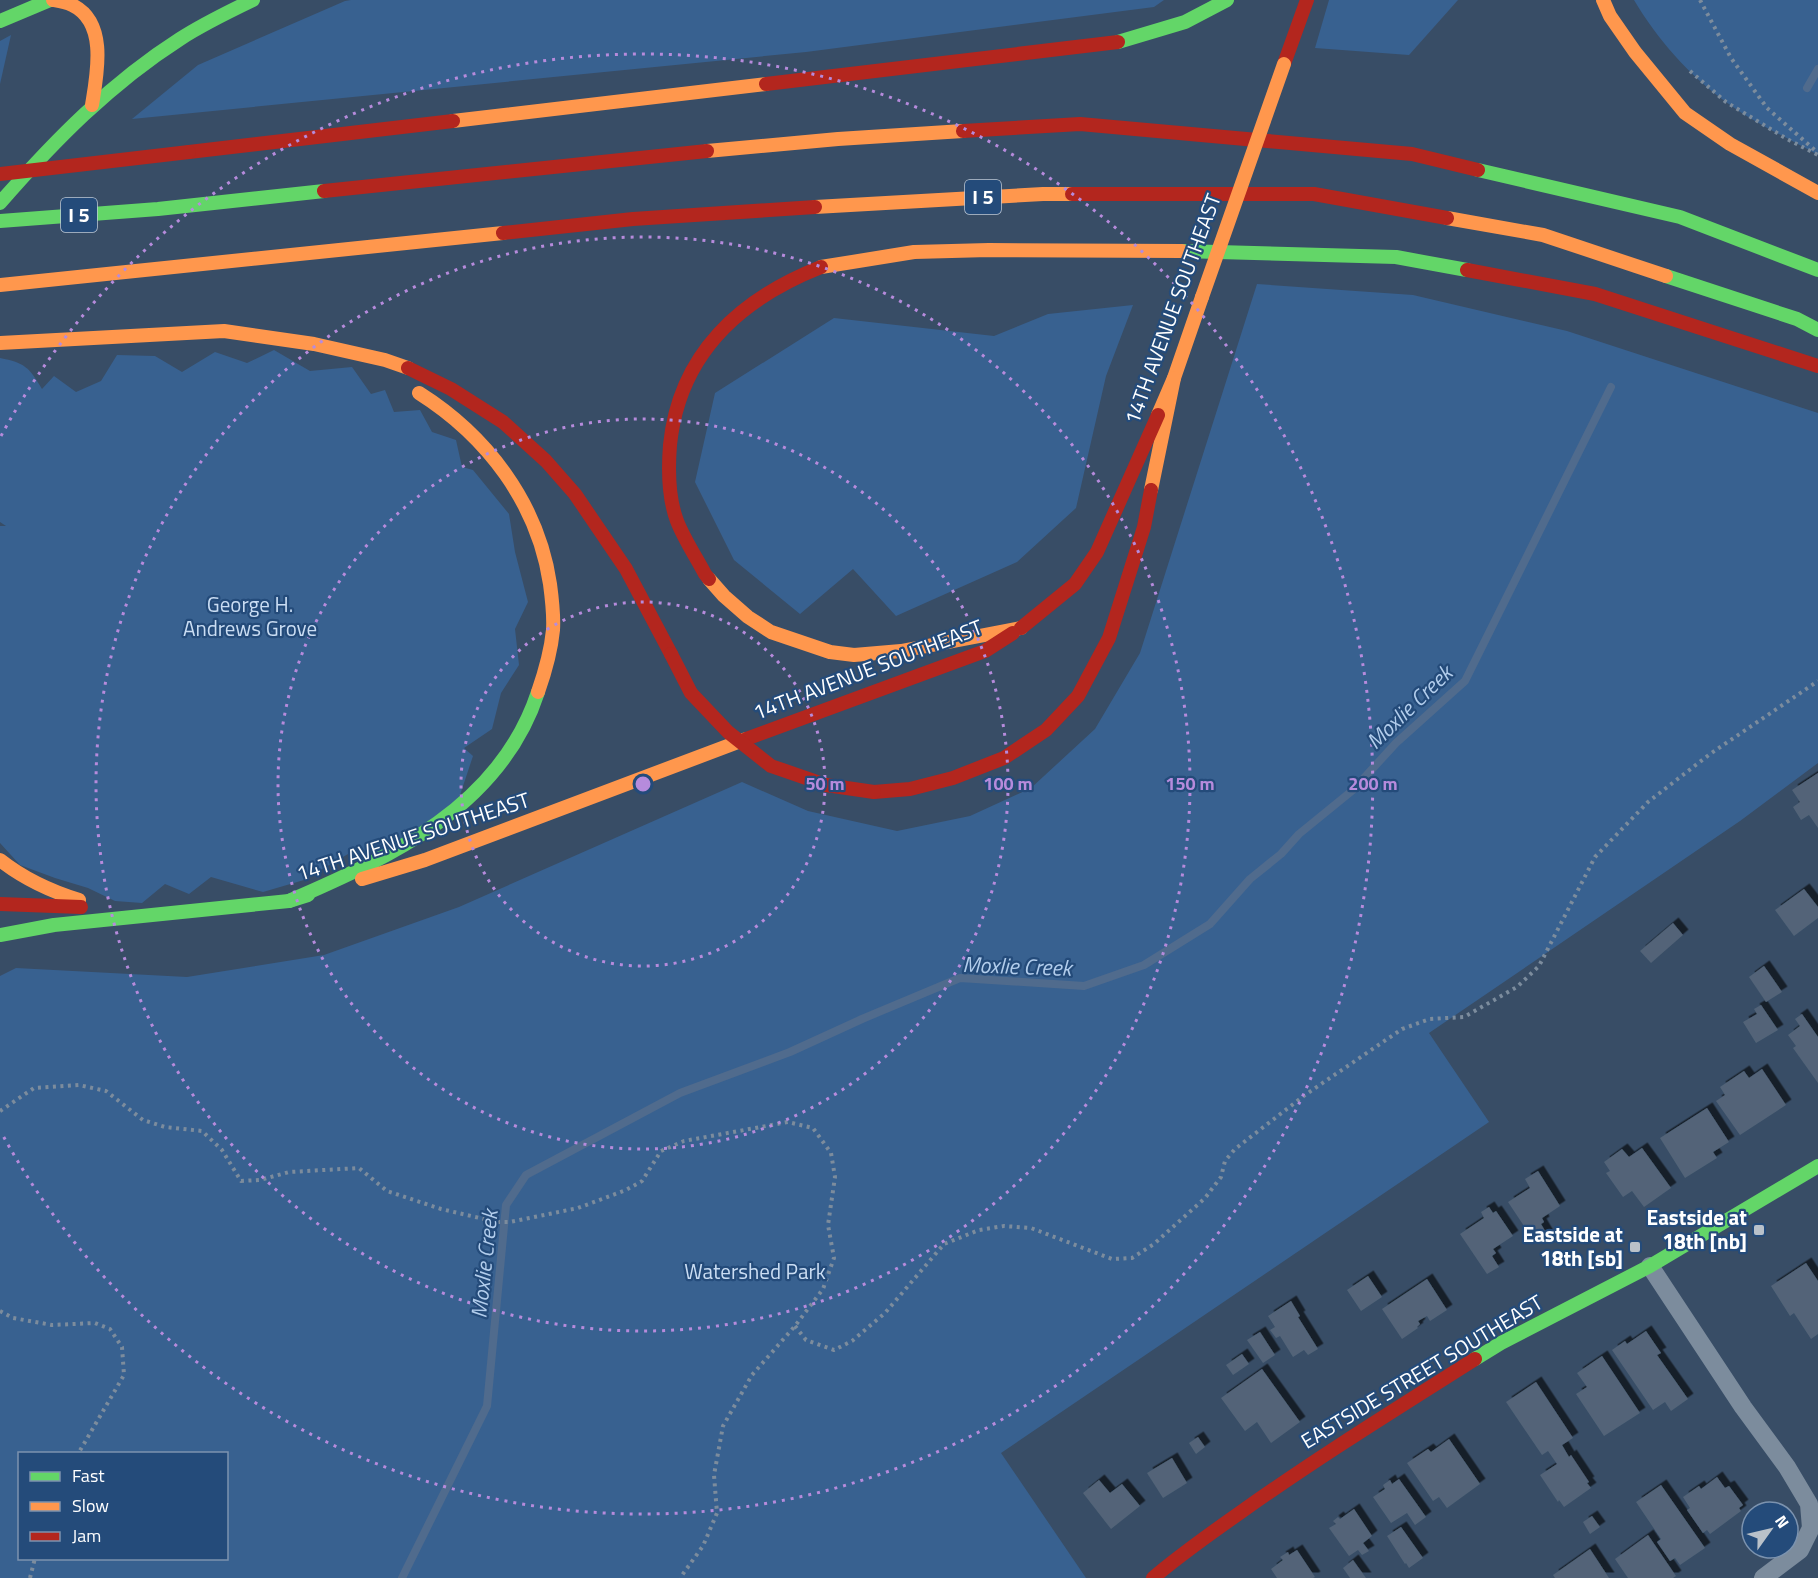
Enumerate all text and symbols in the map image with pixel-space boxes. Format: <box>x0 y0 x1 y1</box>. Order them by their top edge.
road number: I 5 <box>965 180 1001 214</box>
street label: 14TH AVENUE SOUTHEAST <box>1115 189 1229 429</box>
road number: I 5 <box>61 198 97 232</box>
park label: George H. Andrews Grove <box>183 588 317 644</box>
street label: 14TH AVENUE SOUTHEAST <box>748 611 987 728</box>
water label: Moxlie Creek <box>1358 655 1462 757</box>
text: 50 m <box>805 770 845 797</box>
text: 100 m <box>983 770 1033 797</box>
text: 150 m <box>1165 770 1215 797</box>
text: 200 m <box>1348 770 1398 797</box>
centre of rings <box>633 774 653 794</box>
street label: 14TH AVENUE SOUTHEAST <box>292 783 533 889</box>
water label: Moxlie Creek <box>962 947 1074 985</box>
place label: Eastside at 18th [nb] <box>1647 1201 1747 1257</box>
water label: Moxlie Creek <box>461 1206 507 1320</box>
place label: Eastside at 18th [sb] <box>1523 1218 1623 1274</box>
marker: Eastside at 18th [nb] <box>1752 1223 1766 1237</box>
marker: Eastside at 18th [sb] <box>1628 1240 1642 1254</box>
park label: Watershed Park <box>684 1255 826 1287</box>
street label: EASTSIDE STREET SOUTHEAST <box>1294 1286 1549 1456</box>
legend <box>18 1452 228 1560</box>
text: Fast <box>72 1462 105 1489</box>
text: Slow <box>72 1492 109 1519</box>
north arrow <box>1740 1500 1800 1560</box>
text: N <box>1769 1510 1795 1533</box>
text: Jam <box>72 1522 101 1549</box>

